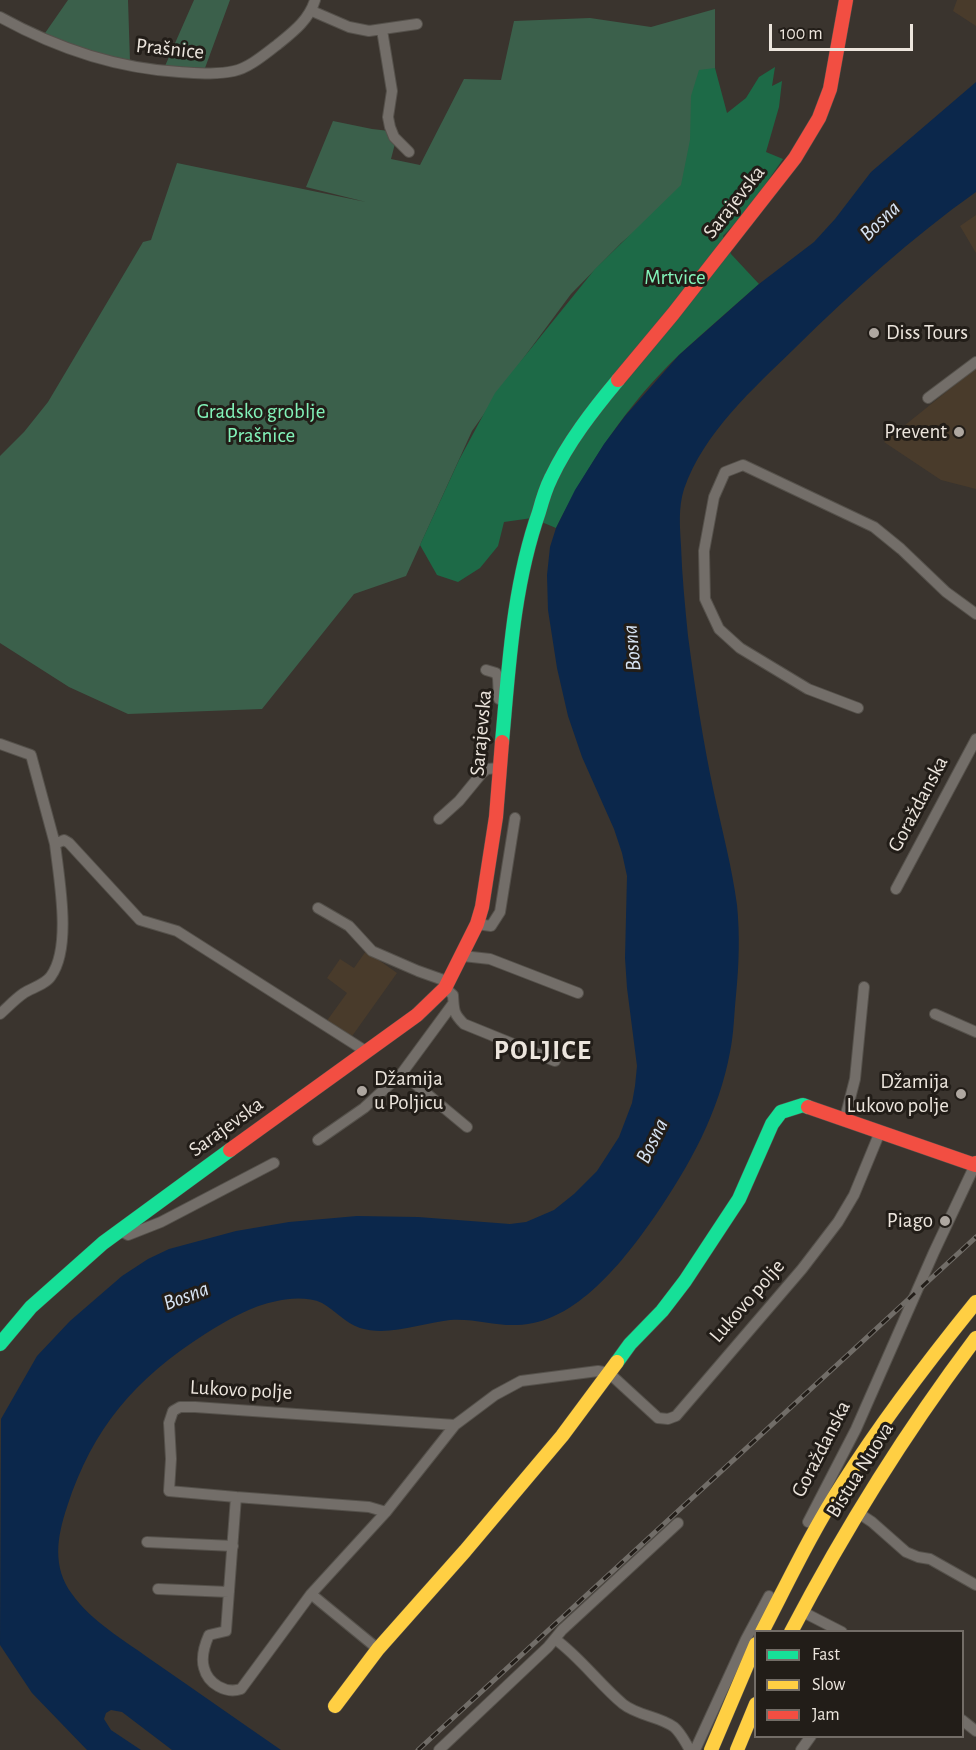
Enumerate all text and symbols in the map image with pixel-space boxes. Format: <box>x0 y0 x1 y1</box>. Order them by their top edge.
scale bar <box>772 12 916 50</box>
text: 100 m <box>780 25 823 43</box>
street label: Prašnice <box>135 33 205 65</box>
street label: Sarajevska <box>698 160 770 244</box>
water label: Bosna <box>854 195 906 247</box>
park label: Mrtvice <box>644 265 706 291</box>
place label: Diss Tours <box>886 320 968 346</box>
marker: Diss Tours <box>867 326 881 340</box>
park label: Gradsko groblje Prašnice <box>197 399 325 449</box>
place label: Prevent <box>884 419 947 445</box>
marker: Prevent <box>952 425 966 439</box>
water label: Bosna <box>617 623 647 673</box>
street label: Sarajevska <box>465 689 497 777</box>
street label: Goraždanska <box>882 752 954 856</box>
district label: POLJICE <box>494 1035 592 1067</box>
place label: Džamija u Poljicu <box>374 1066 443 1116</box>
place label: Džamija Lukovo polje <box>847 1069 949 1119</box>
marker: Džamija u Poljicu <box>355 1084 369 1098</box>
marker: Džamija Lukovo polje <box>954 1087 968 1101</box>
street label: Sarajevska <box>184 1092 268 1162</box>
water label: Bosna <box>630 1114 674 1168</box>
place label: Piago <box>887 1208 933 1234</box>
marker: Piago <box>938 1214 952 1228</box>
street label: Lukovo polje <box>704 1254 790 1348</box>
water label: Bosna <box>159 1275 213 1317</box>
street label: Lukovo polje <box>189 1375 293 1405</box>
street label: Goraždanska <box>786 1397 856 1501</box>
street label: Bistua Nuova <box>821 1418 899 1522</box>
legend <box>754 1630 964 1738</box>
text: Fast <box>812 1646 840 1664</box>
text: Slow <box>812 1676 845 1694</box>
text: Jam <box>812 1706 840 1724</box>

